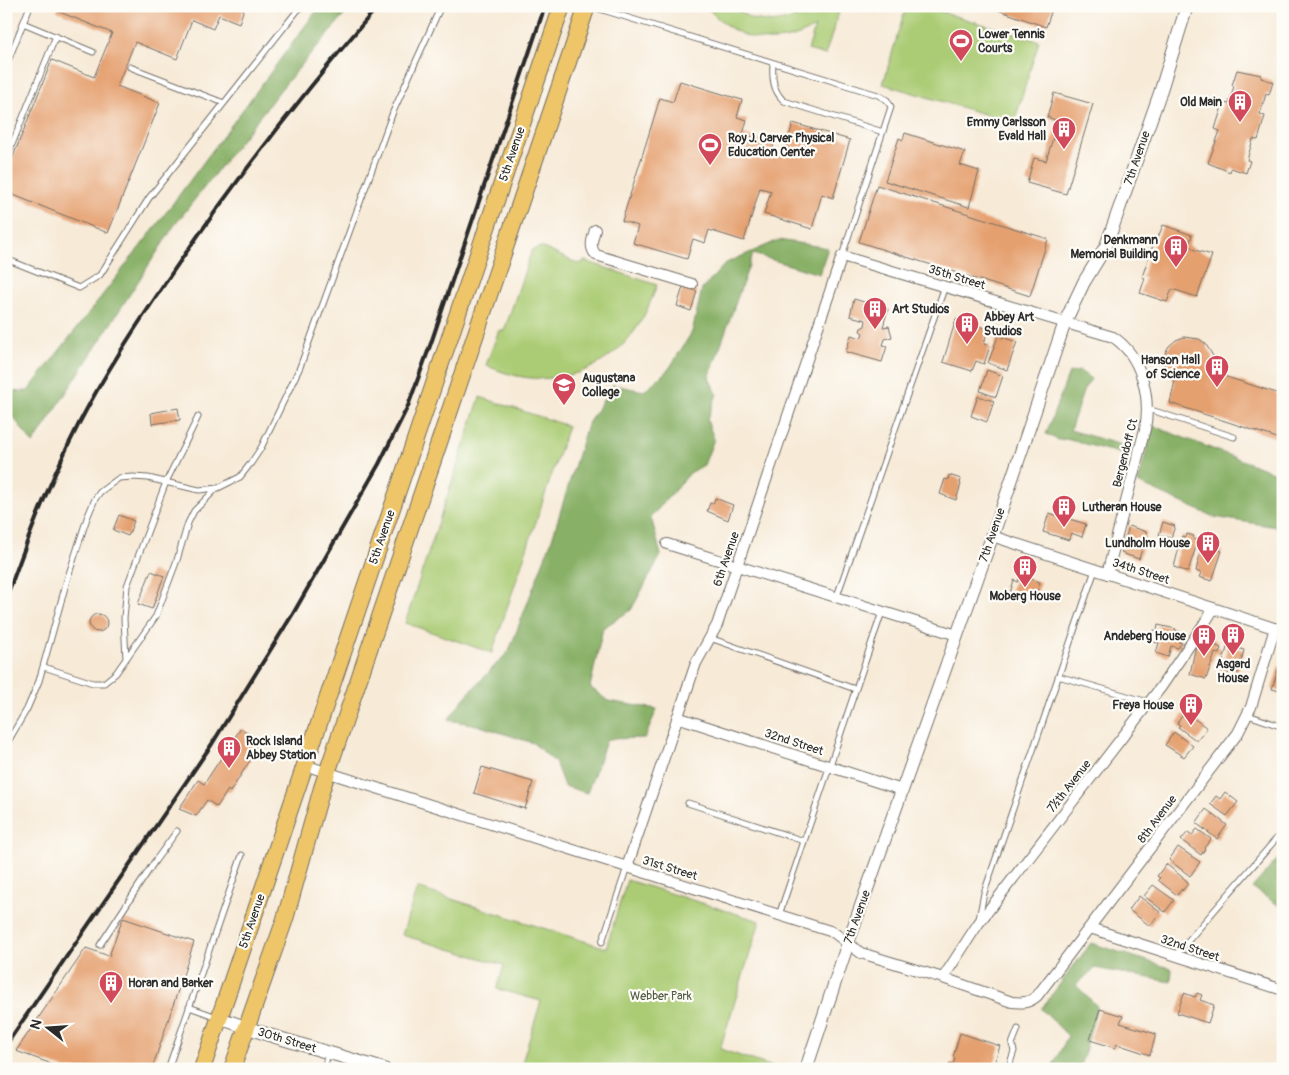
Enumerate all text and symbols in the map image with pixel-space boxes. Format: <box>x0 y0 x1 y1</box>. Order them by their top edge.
place label: Lower Tennis Courts <box>978 27 1045 56</box>
sports icon: Lower Tennis Courts <box>948 28 974 62</box>
building icon: Old Main <box>1227 89 1253 123</box>
place label: Old Main <box>1180 95 1222 110</box>
place label: Emmy Carlsson Evald Hall <box>967 115 1046 144</box>
building icon: Emmy Carlsson Evald Hall <box>1051 116 1077 150</box>
street label: 5th Avenue <box>496 125 529 183</box>
street label: 7th Avenue <box>1121 129 1154 187</box>
place label: Roy J. Carver Physical Education Center <box>728 131 835 160</box>
sports icon: Roy J. Carver Physical Education Center <box>697 132 723 166</box>
place label: Denkmann Memorial Building <box>1070 233 1158 262</box>
building icon: Denkmann Memorial Building <box>1163 234 1189 268</box>
street label: 35th Street <box>927 262 987 293</box>
building icon: Art Studios <box>862 296 888 330</box>
place label: Art Studios <box>892 302 950 317</box>
place label: Abbey Art Studios <box>984 310 1035 339</box>
building icon: Abbey Art Studios <box>954 311 980 345</box>
place label: Hanson Hall of Science <box>1141 353 1201 382</box>
building icon: Hanson Hall of Science <box>1204 354 1230 388</box>
place label: Augustana College <box>582 371 636 400</box>
school or university icon: Augustana College <box>551 372 577 406</box>
street label: Bergendoff Ct <box>1110 417 1141 489</box>
building icon: Lutheran House <box>1051 494 1077 528</box>
place label: Lutheran House <box>1082 500 1163 515</box>
street label: 7th Avenue <box>976 506 1009 564</box>
street label: 5th Avenue <box>366 508 399 566</box>
street label: 6th Avenue <box>710 530 743 589</box>
building icon: Lundholm House <box>1195 530 1221 564</box>
place label: Lundholm House <box>1105 536 1191 551</box>
building icon: Moberg House <box>1012 554 1038 588</box>
street label: 34th Street <box>1110 555 1171 588</box>
place label: Moberg House <box>989 589 1062 604</box>
building icon: Asgard House <box>1220 622 1246 656</box>
building icon: Andeberg House <box>1191 623 1217 657</box>
place label: Andeberg House <box>1103 629 1187 644</box>
place label: Asgard House <box>1216 657 1250 686</box>
building icon: Freya House <box>1178 692 1204 726</box>
place label: Freya House <box>1112 698 1175 713</box>
street label: 32nd Street <box>762 726 825 759</box>
place label: Rock Island Abbey Station <box>246 734 317 763</box>
building icon: Rock Island Abbey Station <box>216 735 242 769</box>
street label: 7½th Avenue <box>1044 757 1095 816</box>
street label: 8th Avenue <box>1135 792 1180 846</box>
street label: 31st Street <box>641 853 699 884</box>
street label: 7th Avenue <box>841 888 874 946</box>
street label: 5th Avenue <box>236 892 269 950</box>
street label: 32nd Street <box>1158 932 1221 965</box>
building icon: Horan and Barker <box>98 970 124 1004</box>
place label: Horan and Barker <box>128 976 214 991</box>
park label: Webber Park <box>630 989 692 1004</box>
north arrow <box>22 1002 72 1052</box>
text: N <box>27 1017 46 1031</box>
street label: 30th Street <box>256 1024 318 1057</box>

